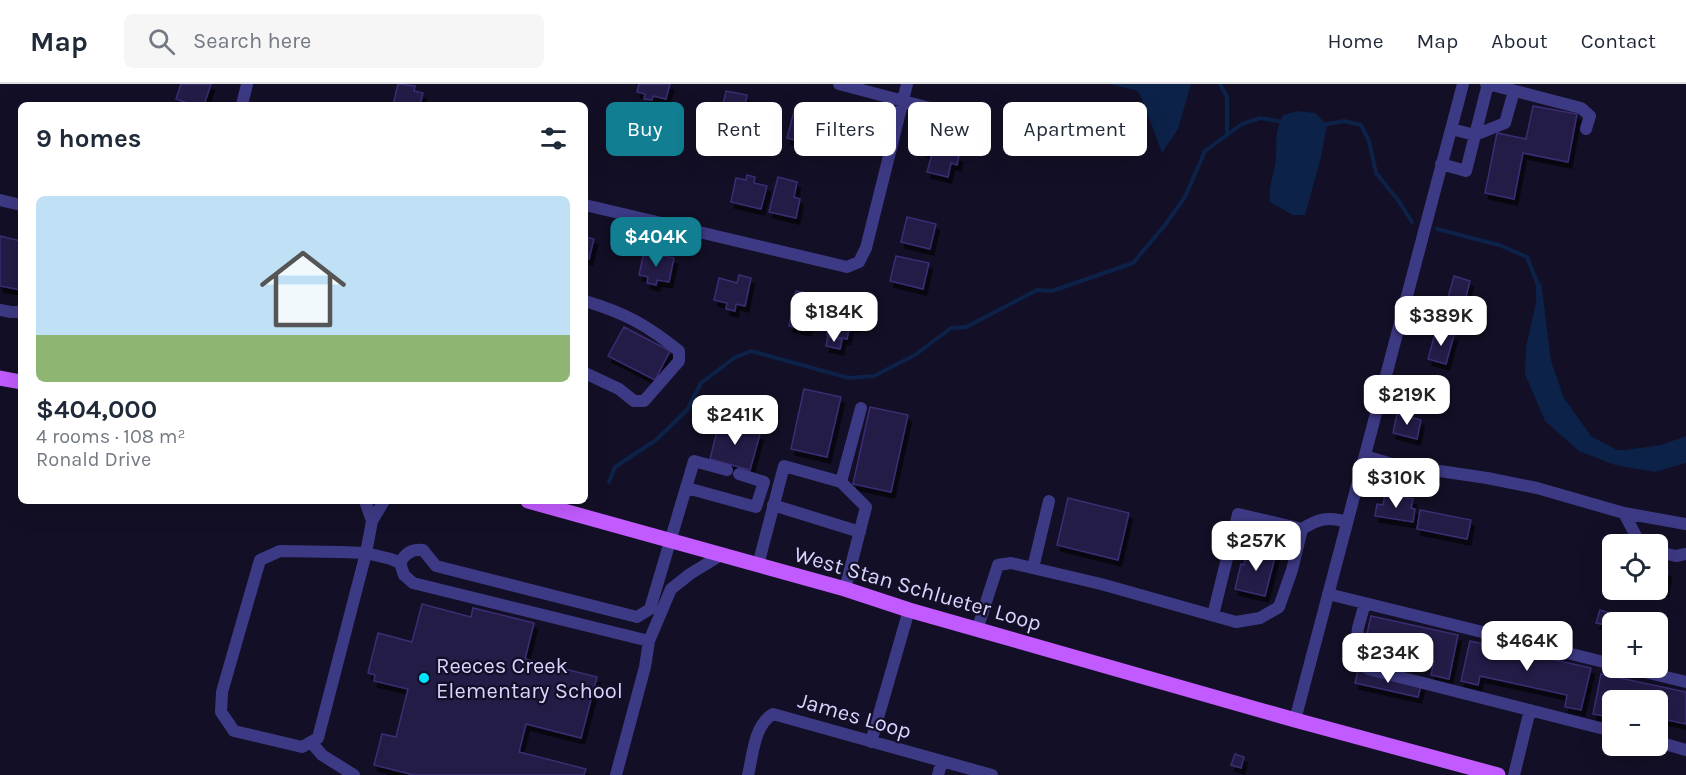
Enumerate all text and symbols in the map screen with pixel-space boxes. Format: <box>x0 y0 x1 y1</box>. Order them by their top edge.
search box <box>124 14 544 68</box>
text: Map <box>30 25 88 58</box>
icon: search <box>145 25 178 58</box>
text: Search here <box>193 28 311 54</box>
text: Home <box>1328 29 1384 53</box>
text: Map <box>1417 29 1458 53</box>
text: About <box>1491 29 1548 53</box>
text: Contact <box>1581 29 1656 53</box>
chip: Buy <box>606 102 684 156</box>
chip: Rent <box>696 102 782 156</box>
chip: Filters <box>794 102 896 156</box>
chip: New <box>908 102 991 156</box>
chip: Apartment <box>1003 102 1147 156</box>
icon: filters <box>537 122 570 155</box>
text: 9 homes <box>36 123 142 154</box>
pin: $404K <box>614 217 698 268</box>
text: $404K <box>624 225 688 248</box>
icon: home <box>249 235 357 343</box>
pin: $184K <box>792 292 876 343</box>
pin: $389K <box>1399 296 1483 347</box>
text: $184K <box>805 300 863 323</box>
text: $389K <box>1409 304 1473 327</box>
pin: $219K <box>1365 375 1449 426</box>
text: $219K <box>1378 383 1436 406</box>
text: $404,000 <box>36 394 157 425</box>
pin: $241K <box>693 395 777 446</box>
text: $241K <box>706 403 764 426</box>
text: 4 rooms · 108 m² <box>36 425 186 448</box>
text: Ronald Drive <box>36 448 151 471</box>
pin: $310K <box>1354 458 1438 509</box>
text: $310K <box>1366 466 1426 489</box>
pin: $257K <box>1214 521 1298 572</box>
text: $257K <box>1226 529 1286 552</box>
map controls <box>1602 534 1668 756</box>
button: locate <box>1602 534 1668 600</box>
street label: West Stan Schlueter Loop <box>791 541 1044 637</box>
button: + <box>1602 612 1668 678</box>
pin: $464K <box>1485 621 1569 672</box>
text: $464K <box>1496 629 1558 652</box>
pin: $234K <box>1346 633 1430 684</box>
text: $234K <box>1356 641 1420 664</box>
place label: Reeces Creek Elementary School <box>436 653 623 704</box>
marker: Reeces Creek Elementary School <box>417 671 431 685</box>
street label: James Loop <box>795 687 914 745</box>
button: − <box>1602 690 1668 756</box>

